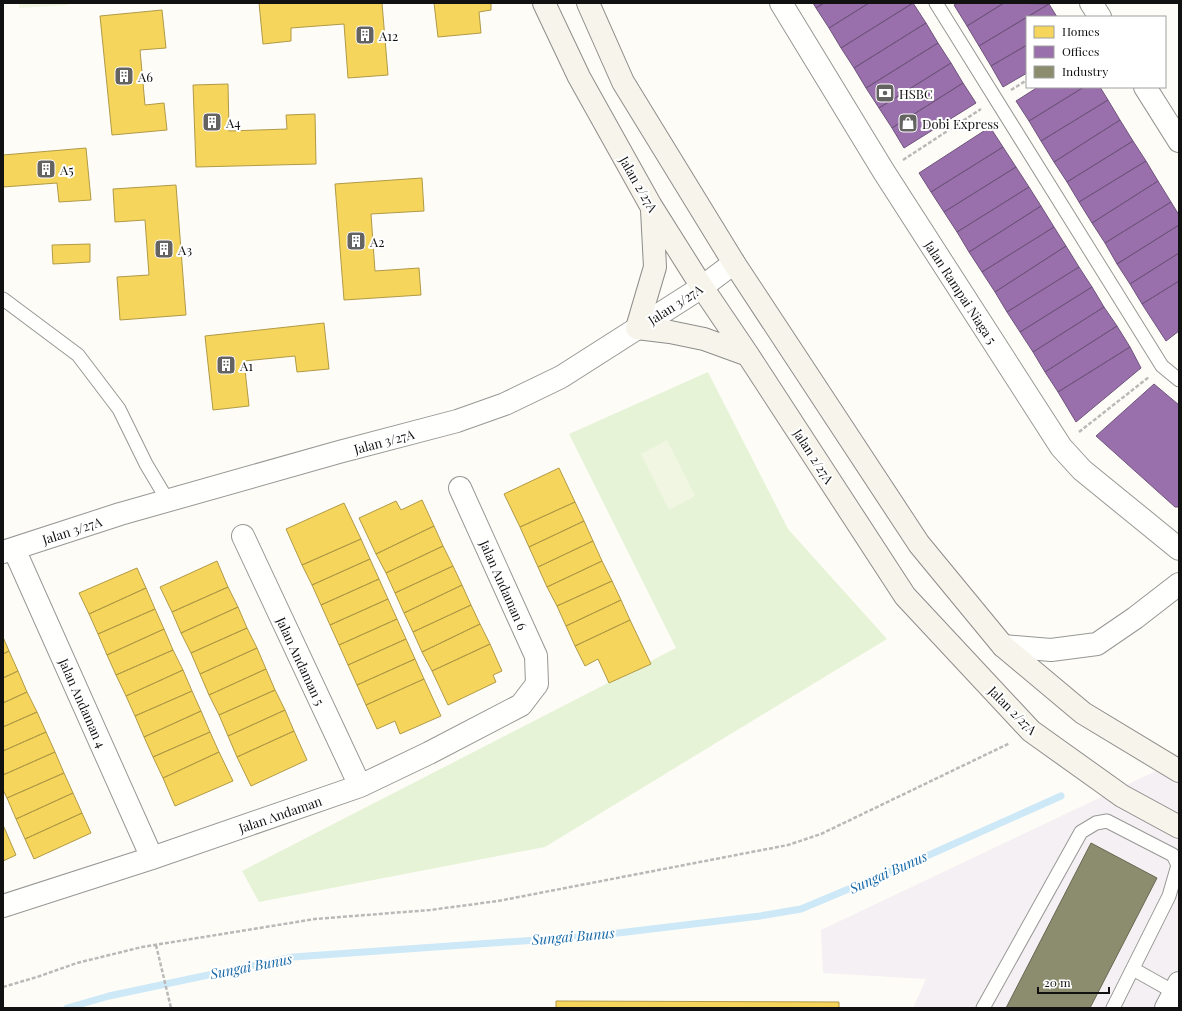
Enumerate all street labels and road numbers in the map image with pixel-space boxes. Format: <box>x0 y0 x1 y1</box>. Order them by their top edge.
street label: Jalan 2/27A <box>616 152 662 216</box>
street label: Jalan Rampai Niaga 5 <box>921 236 1001 347</box>
street label: Jalan 3/27A <box>644 280 706 329</box>
street label: Jalan 2/27A <box>789 424 838 487</box>
street label: Jalan 3/27A <box>351 425 417 457</box>
street label: Jalan 3/27A <box>39 512 105 548</box>
street label: Jalan Andaman 6 <box>476 536 532 633</box>
street label: Jalan Andaman 5 <box>273 613 329 708</box>
street label: Jalan Andaman 4 <box>55 655 110 750</box>
street label: Jalan 2/27A <box>984 681 1042 739</box>
street label: Jalan Andaman <box>235 792 324 837</box>

